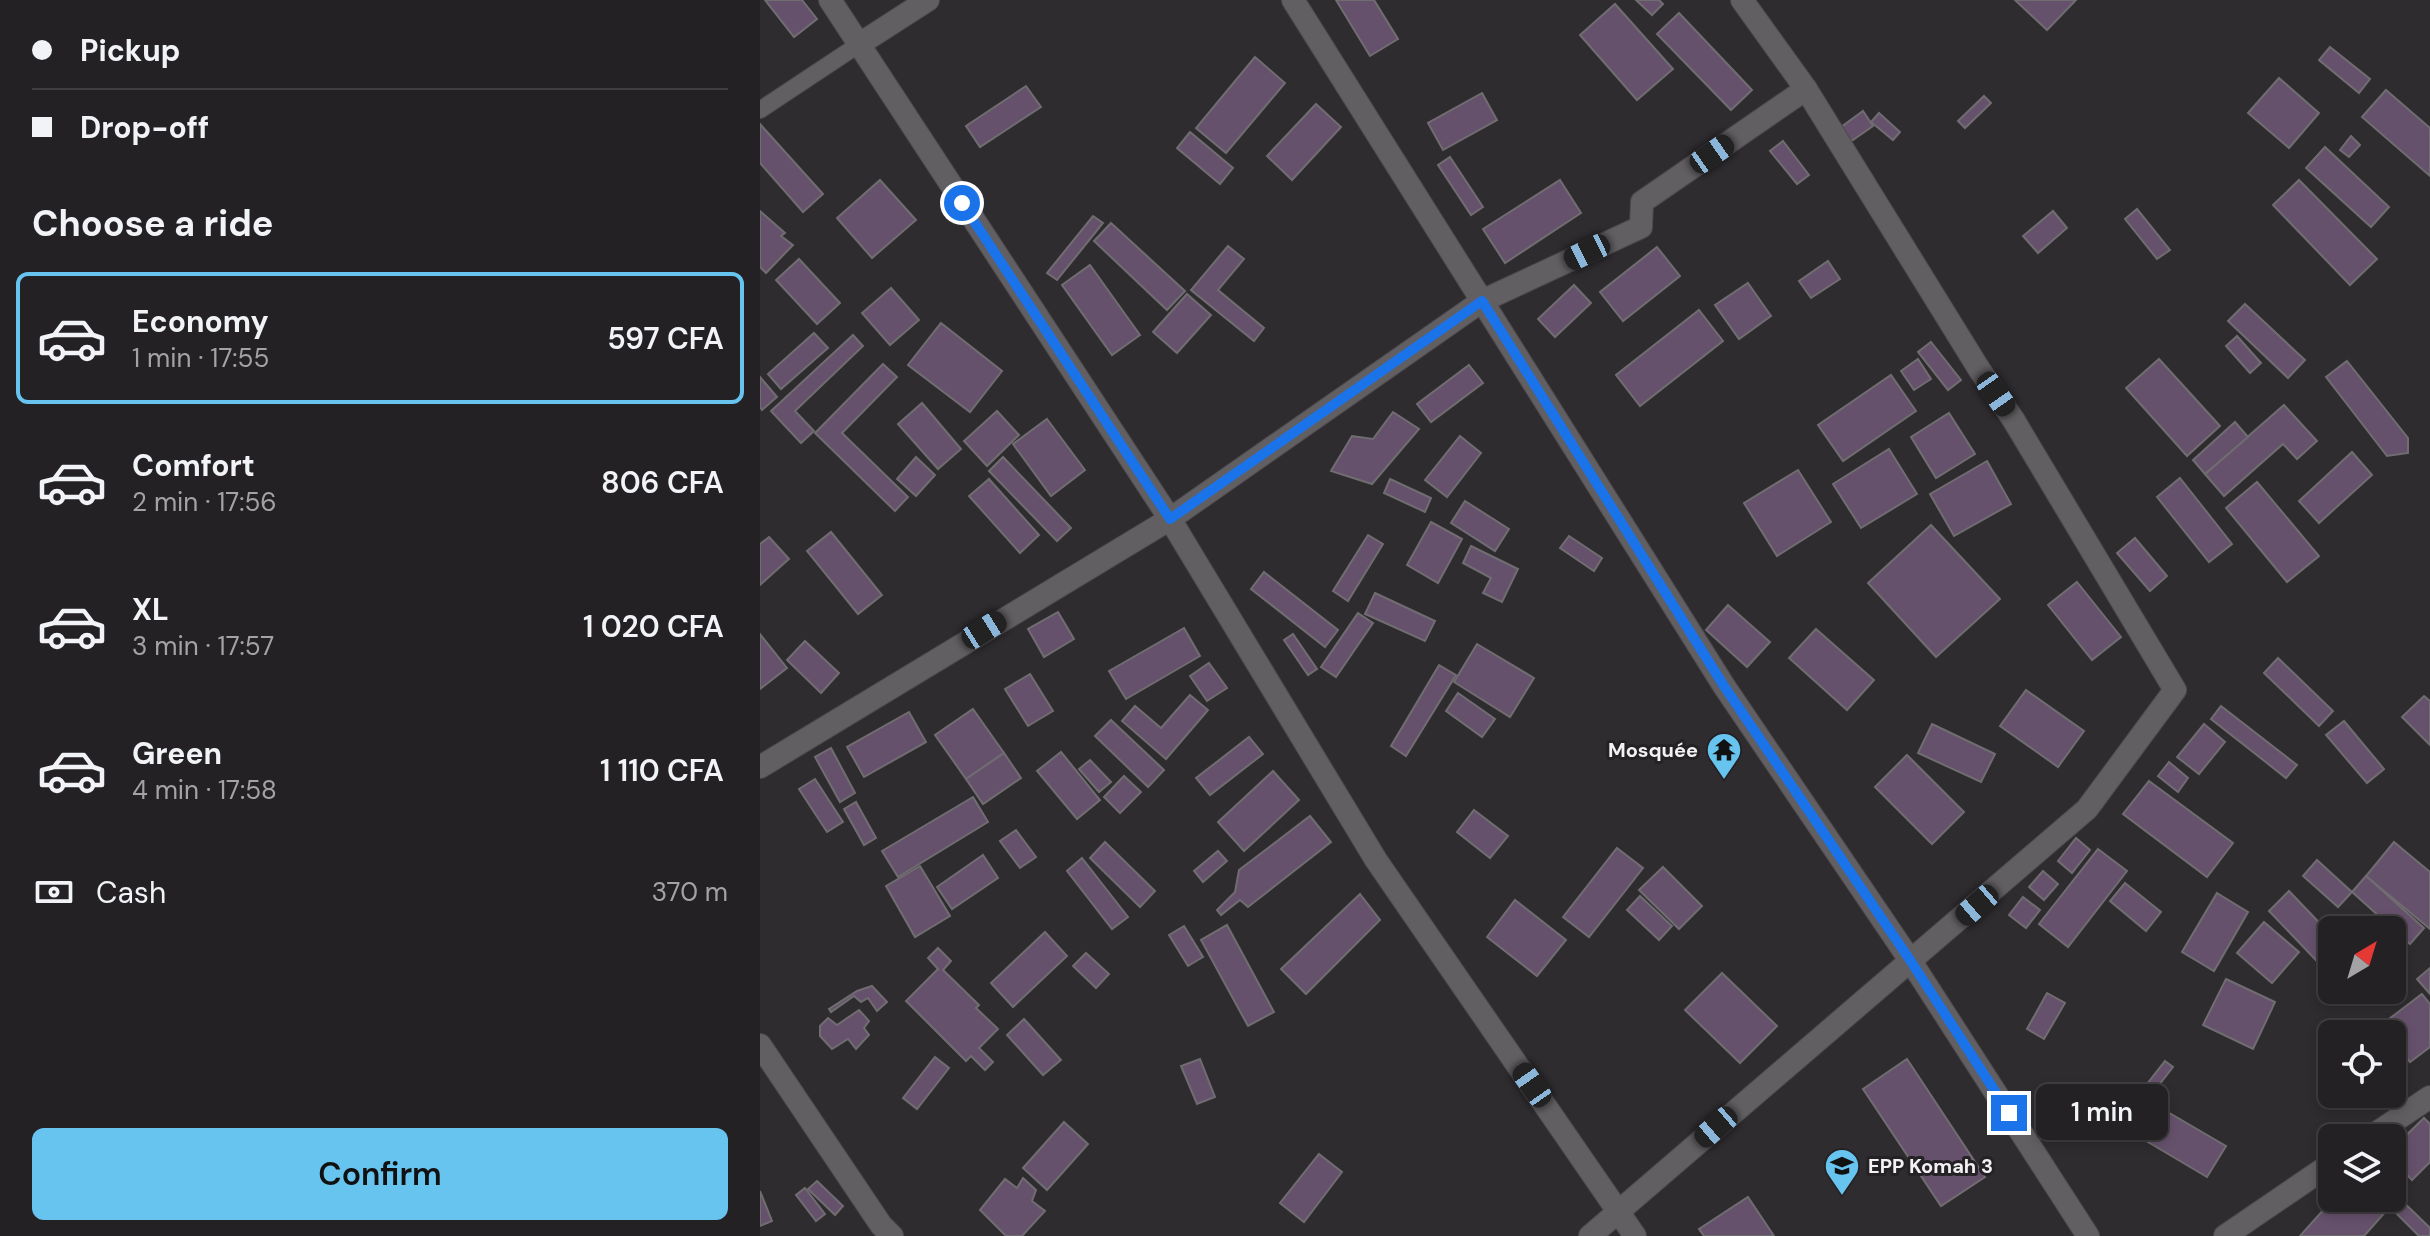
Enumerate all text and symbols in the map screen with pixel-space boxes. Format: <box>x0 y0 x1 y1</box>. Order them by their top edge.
text: Pickup <box>80 31 180 70</box>
text: Drop-off <box>80 108 209 147</box>
car <box>1685 130 1739 178</box>
route start <box>944 185 980 221</box>
text: Choose a ride <box>32 200 273 247</box>
car <box>1560 231 1614 273</box>
icon: car <box>36 302 108 374</box>
text: Economy <box>132 302 269 341</box>
text: 597 CFA <box>607 319 724 358</box>
text: 1 min · 17:55 <box>132 341 269 375</box>
car <box>1972 367 2020 421</box>
icon: car <box>36 446 108 518</box>
text: Comfort <box>132 446 255 485</box>
text: 806 CFA <box>601 463 724 502</box>
text: 2 min · 17:56 <box>132 485 277 519</box>
icon: car <box>36 590 108 662</box>
text: XL <box>132 590 169 629</box>
text: 1 020 CFA <box>583 607 724 646</box>
car <box>957 607 1011 653</box>
text: 3 min · 17:57 <box>132 629 274 663</box>
temple icon: Mosquée <box>1705 731 1743 781</box>
icon: car <box>36 734 108 806</box>
text: Green <box>132 734 222 773</box>
place label: Mosquée <box>1608 737 1698 763</box>
text: 1 110 CFA <box>600 751 724 790</box>
text: 4 min · 17:58 <box>132 773 277 807</box>
icon: cash <box>32 870 76 914</box>
text: Cash <box>96 873 166 912</box>
text: 370 m <box>652 875 728 909</box>
car <box>1951 880 2003 930</box>
north arrow <box>2318 916 2406 1004</box>
map controls <box>2318 916 2406 1212</box>
button: locate <box>2318 1020 2406 1108</box>
car <box>1508 1058 1556 1112</box>
callout: 1 min <box>2037 1085 2169 1141</box>
route end <box>1991 1095 2027 1131</box>
text: 1 min <box>2071 1095 2133 1129</box>
car <box>1690 1102 1742 1152</box>
button: layers <box>2318 1124 2406 1212</box>
button: Confirm <box>32 1128 728 1220</box>
school or university icon: EPP Komah 3 <box>1823 1147 1861 1197</box>
place label: EPP Komah 3 <box>1868 1153 1993 1179</box>

